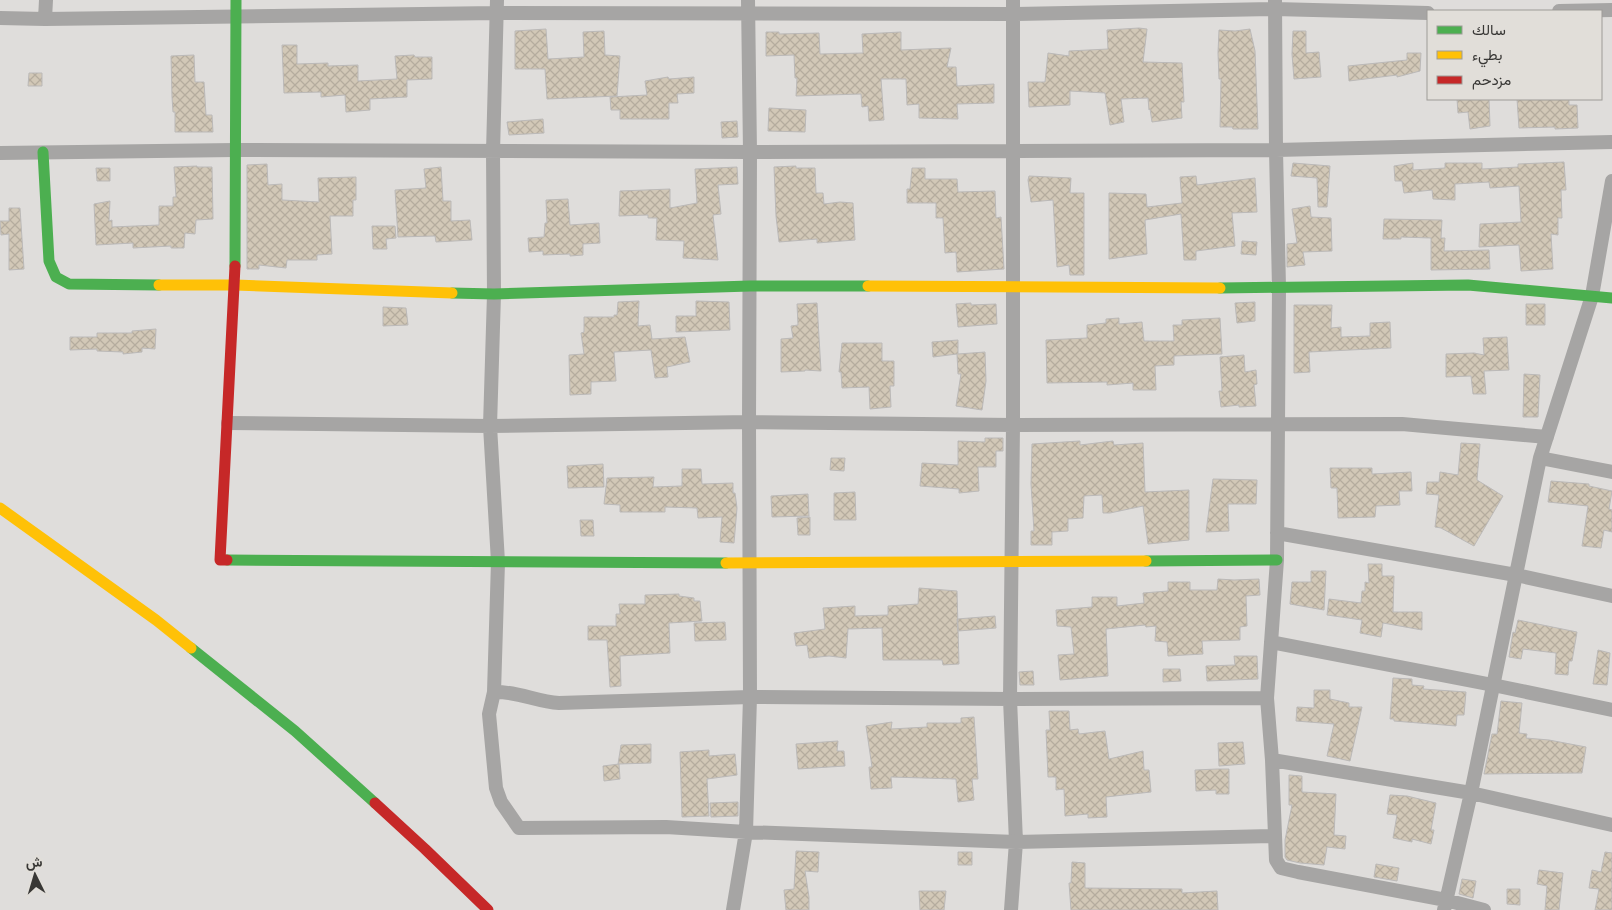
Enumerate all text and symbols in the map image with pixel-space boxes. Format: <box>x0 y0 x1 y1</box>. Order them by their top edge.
legend <box>1427 10 1602 100</box>
text: سالك <box>1472 20 1506 39</box>
text: بطيء <box>1472 45 1502 68</box>
text: مزدحم <box>1472 70 1511 90</box>
north arrow <box>10 850 60 900</box>
text: ش <box>25 852 43 872</box>

